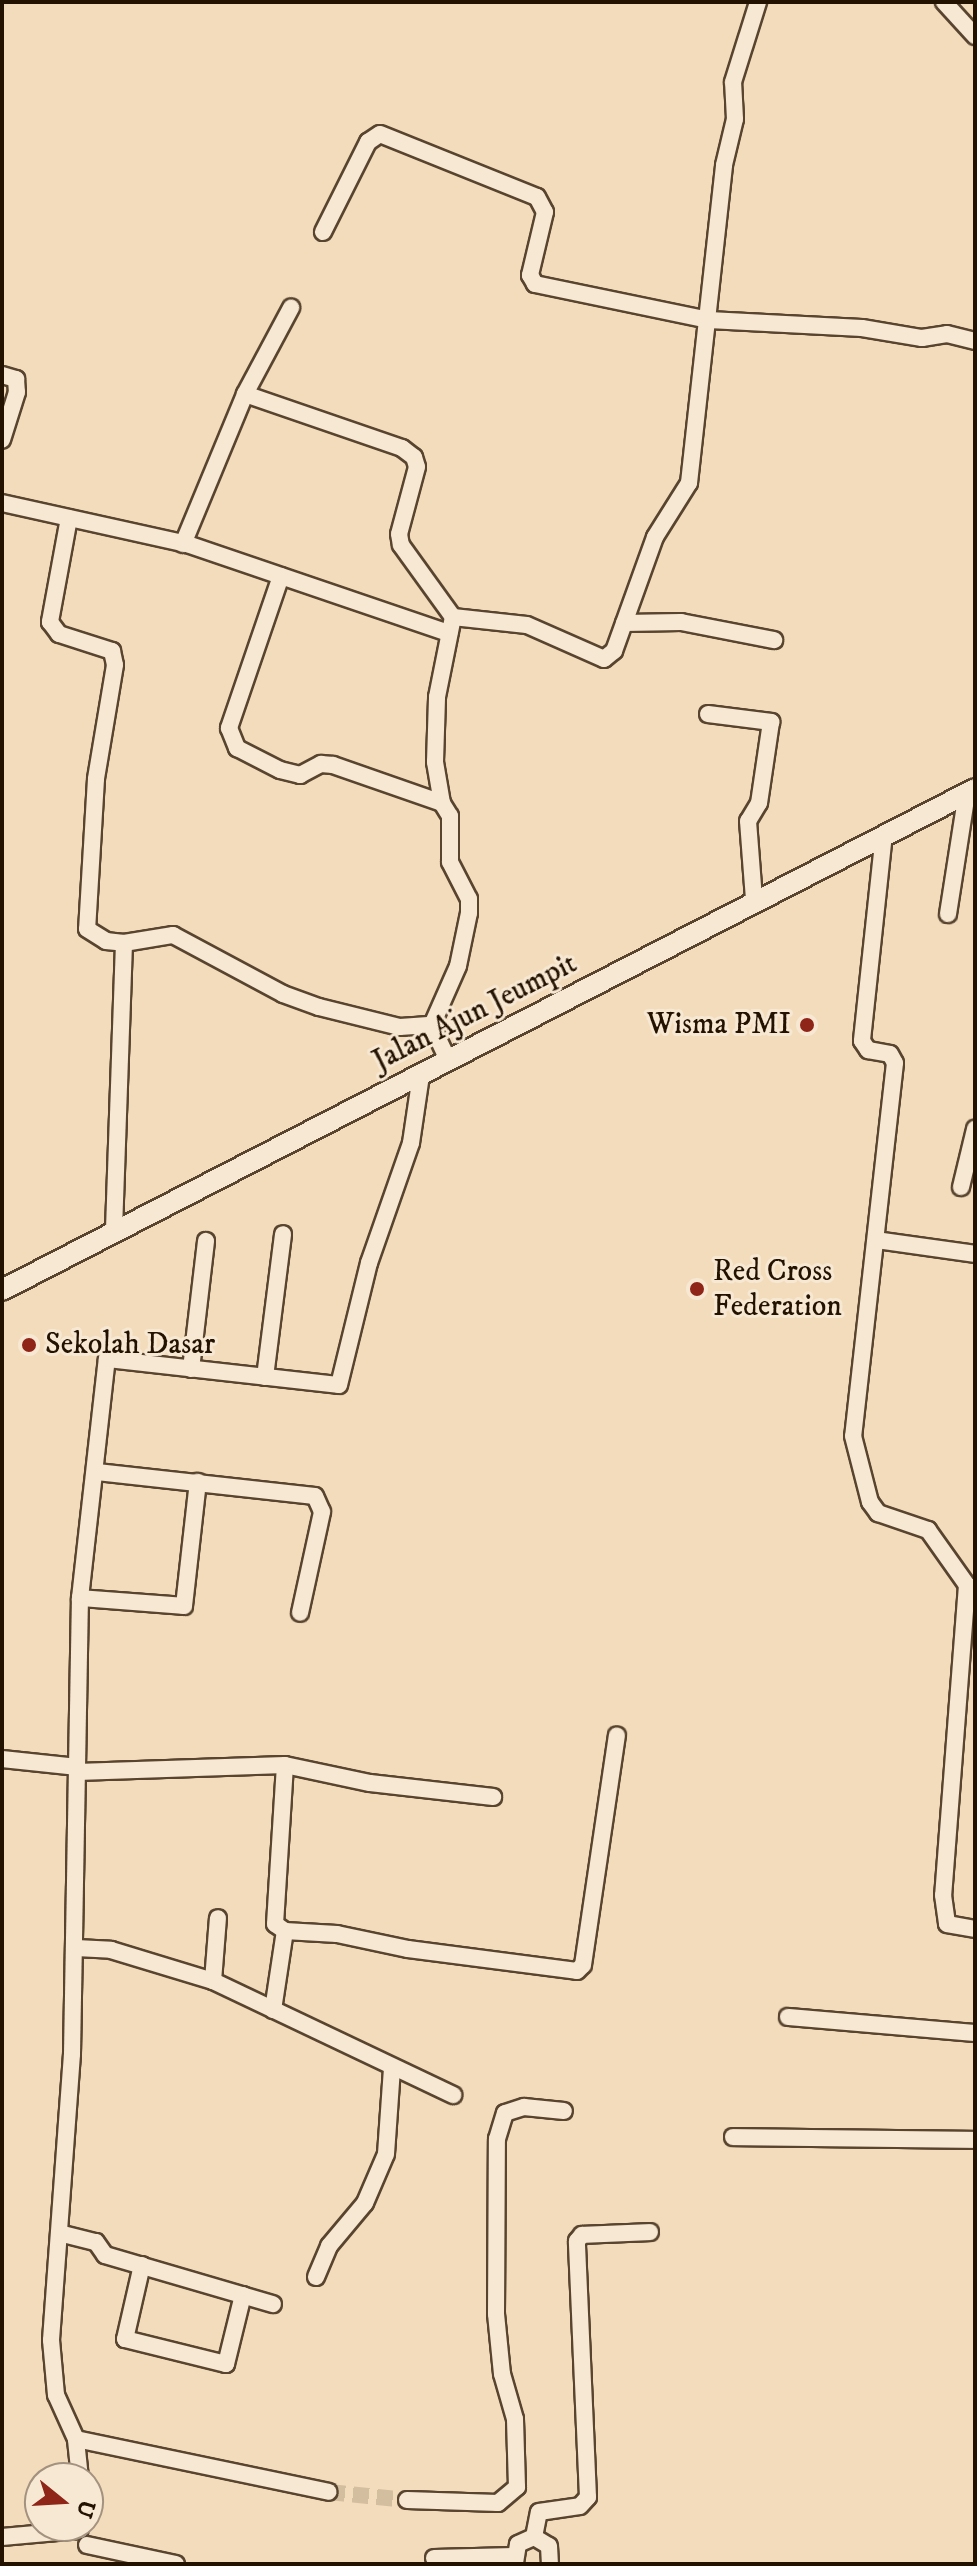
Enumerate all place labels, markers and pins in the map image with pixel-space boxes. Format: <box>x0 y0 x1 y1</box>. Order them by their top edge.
place label: Wisma PMI <box>647 1007 791 1043</box>
marker: Wisma PMI <box>798 1016 816 1034</box>
place label: Red Cross Federation <box>713 1254 842 1324</box>
marker: Red Cross Federation <box>688 1280 706 1298</box>
place label: Sekolah Dasar <box>45 1327 215 1363</box>
marker: Sekolah Dasar <box>20 1336 38 1354</box>

